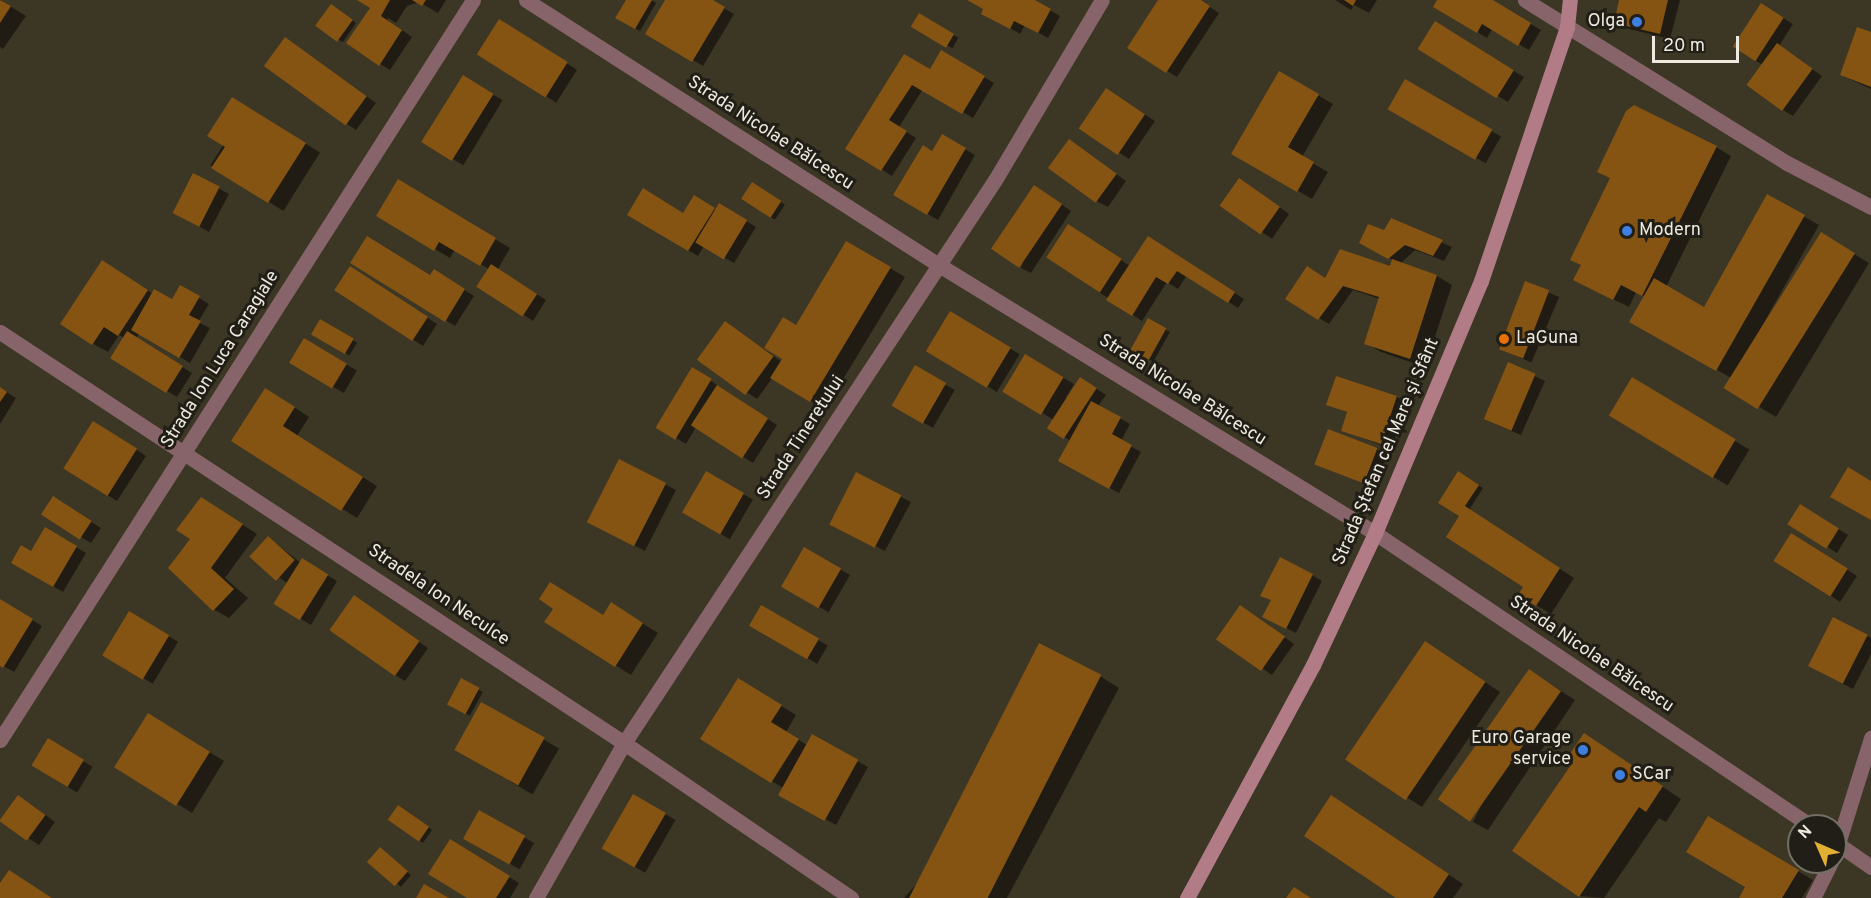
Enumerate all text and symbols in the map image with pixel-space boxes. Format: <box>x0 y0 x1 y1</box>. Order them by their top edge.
place label: Olga <box>1587 11 1625 33</box>
marker: Olga <box>1630 15 1644 29</box>
scale bar <box>1655 24 1742 62</box>
text: 20 m <box>1663 35 1705 58</box>
street label: Strada Nicolae Bălcescu <box>683 72 857 196</box>
place label: Modern <box>1639 220 1701 242</box>
marker: Modern <box>1620 224 1634 238</box>
street label: Strada Ion Luca Caragiale <box>157 267 285 453</box>
place label: LaGuna <box>1516 328 1578 350</box>
street label: Strada Nicolae Bălcescu <box>1094 331 1270 451</box>
marker: LaGuna <box>1497 332 1511 346</box>
street label: Strada Ștefan cel Mare și Sfânt <box>1329 335 1445 569</box>
street label: Strada Tineretului <box>754 372 850 504</box>
street label: Stradela Ion Neculce <box>363 541 513 651</box>
street label: Strada Nicolae Bălcescu <box>1505 592 1677 718</box>
place label: Euro Garage service <box>1471 729 1571 771</box>
marker: Euro Garage service <box>1576 743 1590 757</box>
place label: SCar <box>1632 764 1671 786</box>
marker: SCar <box>1613 768 1627 782</box>
north arrow <box>1787 814 1847 874</box>
text: N <box>1795 822 1817 844</box>

